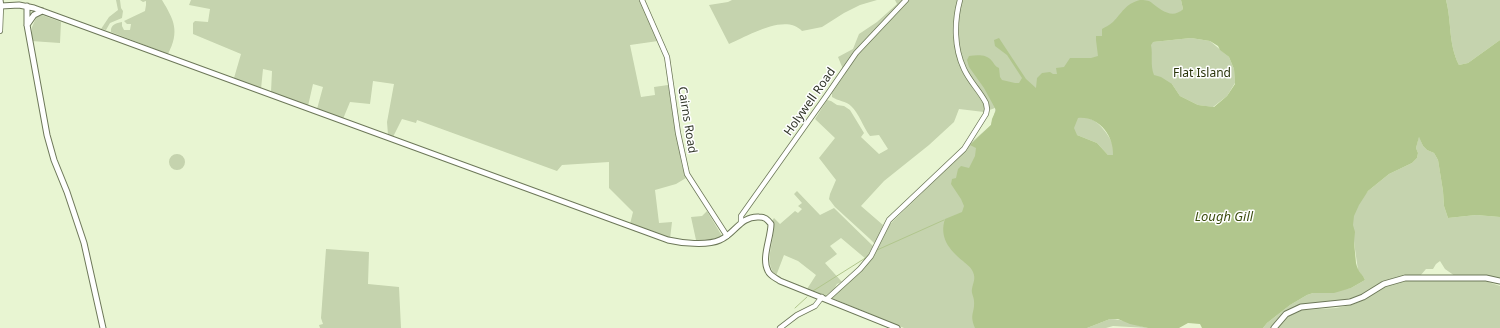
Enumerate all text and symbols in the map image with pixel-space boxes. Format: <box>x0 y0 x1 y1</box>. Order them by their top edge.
street label: Holywell Road <box>781 65 839 139</box>
park label: Flat Island <box>1173 67 1231 81</box>
street label: Cairns Road <box>675 86 699 154</box>
water label: Lough Gill <box>1195 209 1253 225</box>

